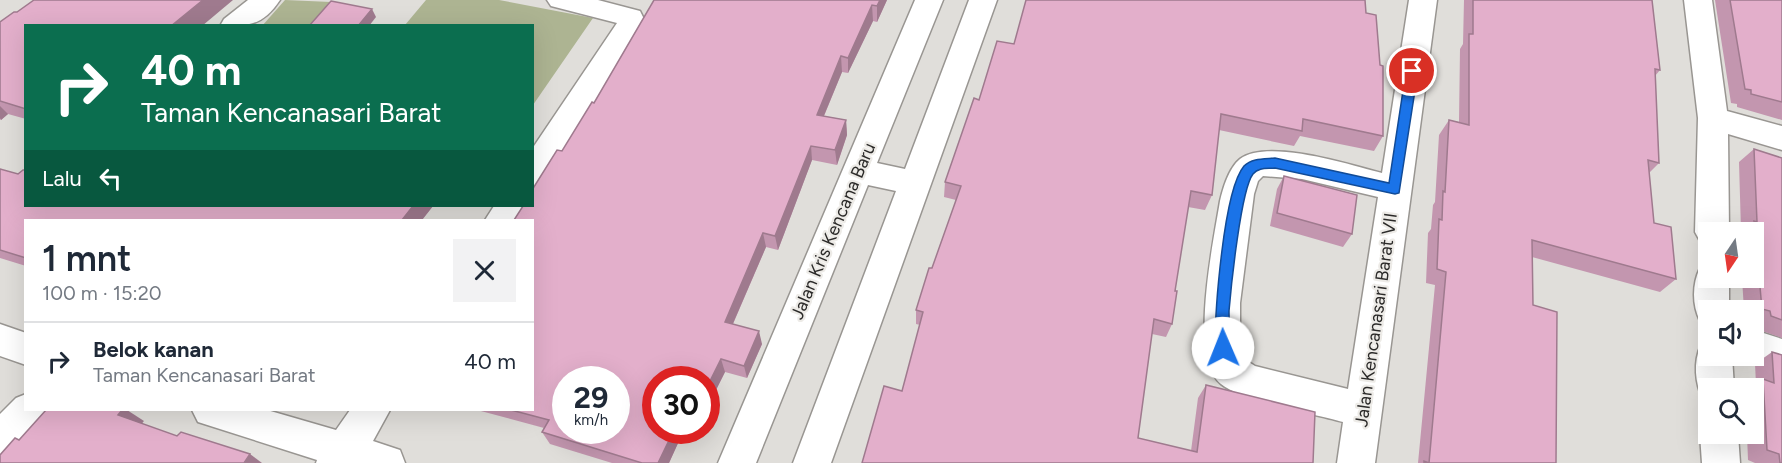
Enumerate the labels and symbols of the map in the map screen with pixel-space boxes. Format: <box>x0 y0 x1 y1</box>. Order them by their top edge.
pin <box>1386 45 1437 96</box>
street label: Jalan Kris Kencana Baru <box>786 139 880 323</box>
street label: Jalan Kencanasari Barat VII <box>1350 211 1402 429</box>
north arrow <box>1698 222 1764 288</box>
position arrow <box>1191 316 1255 380</box>
speed limit sign: 30 <box>642 366 720 444</box>

